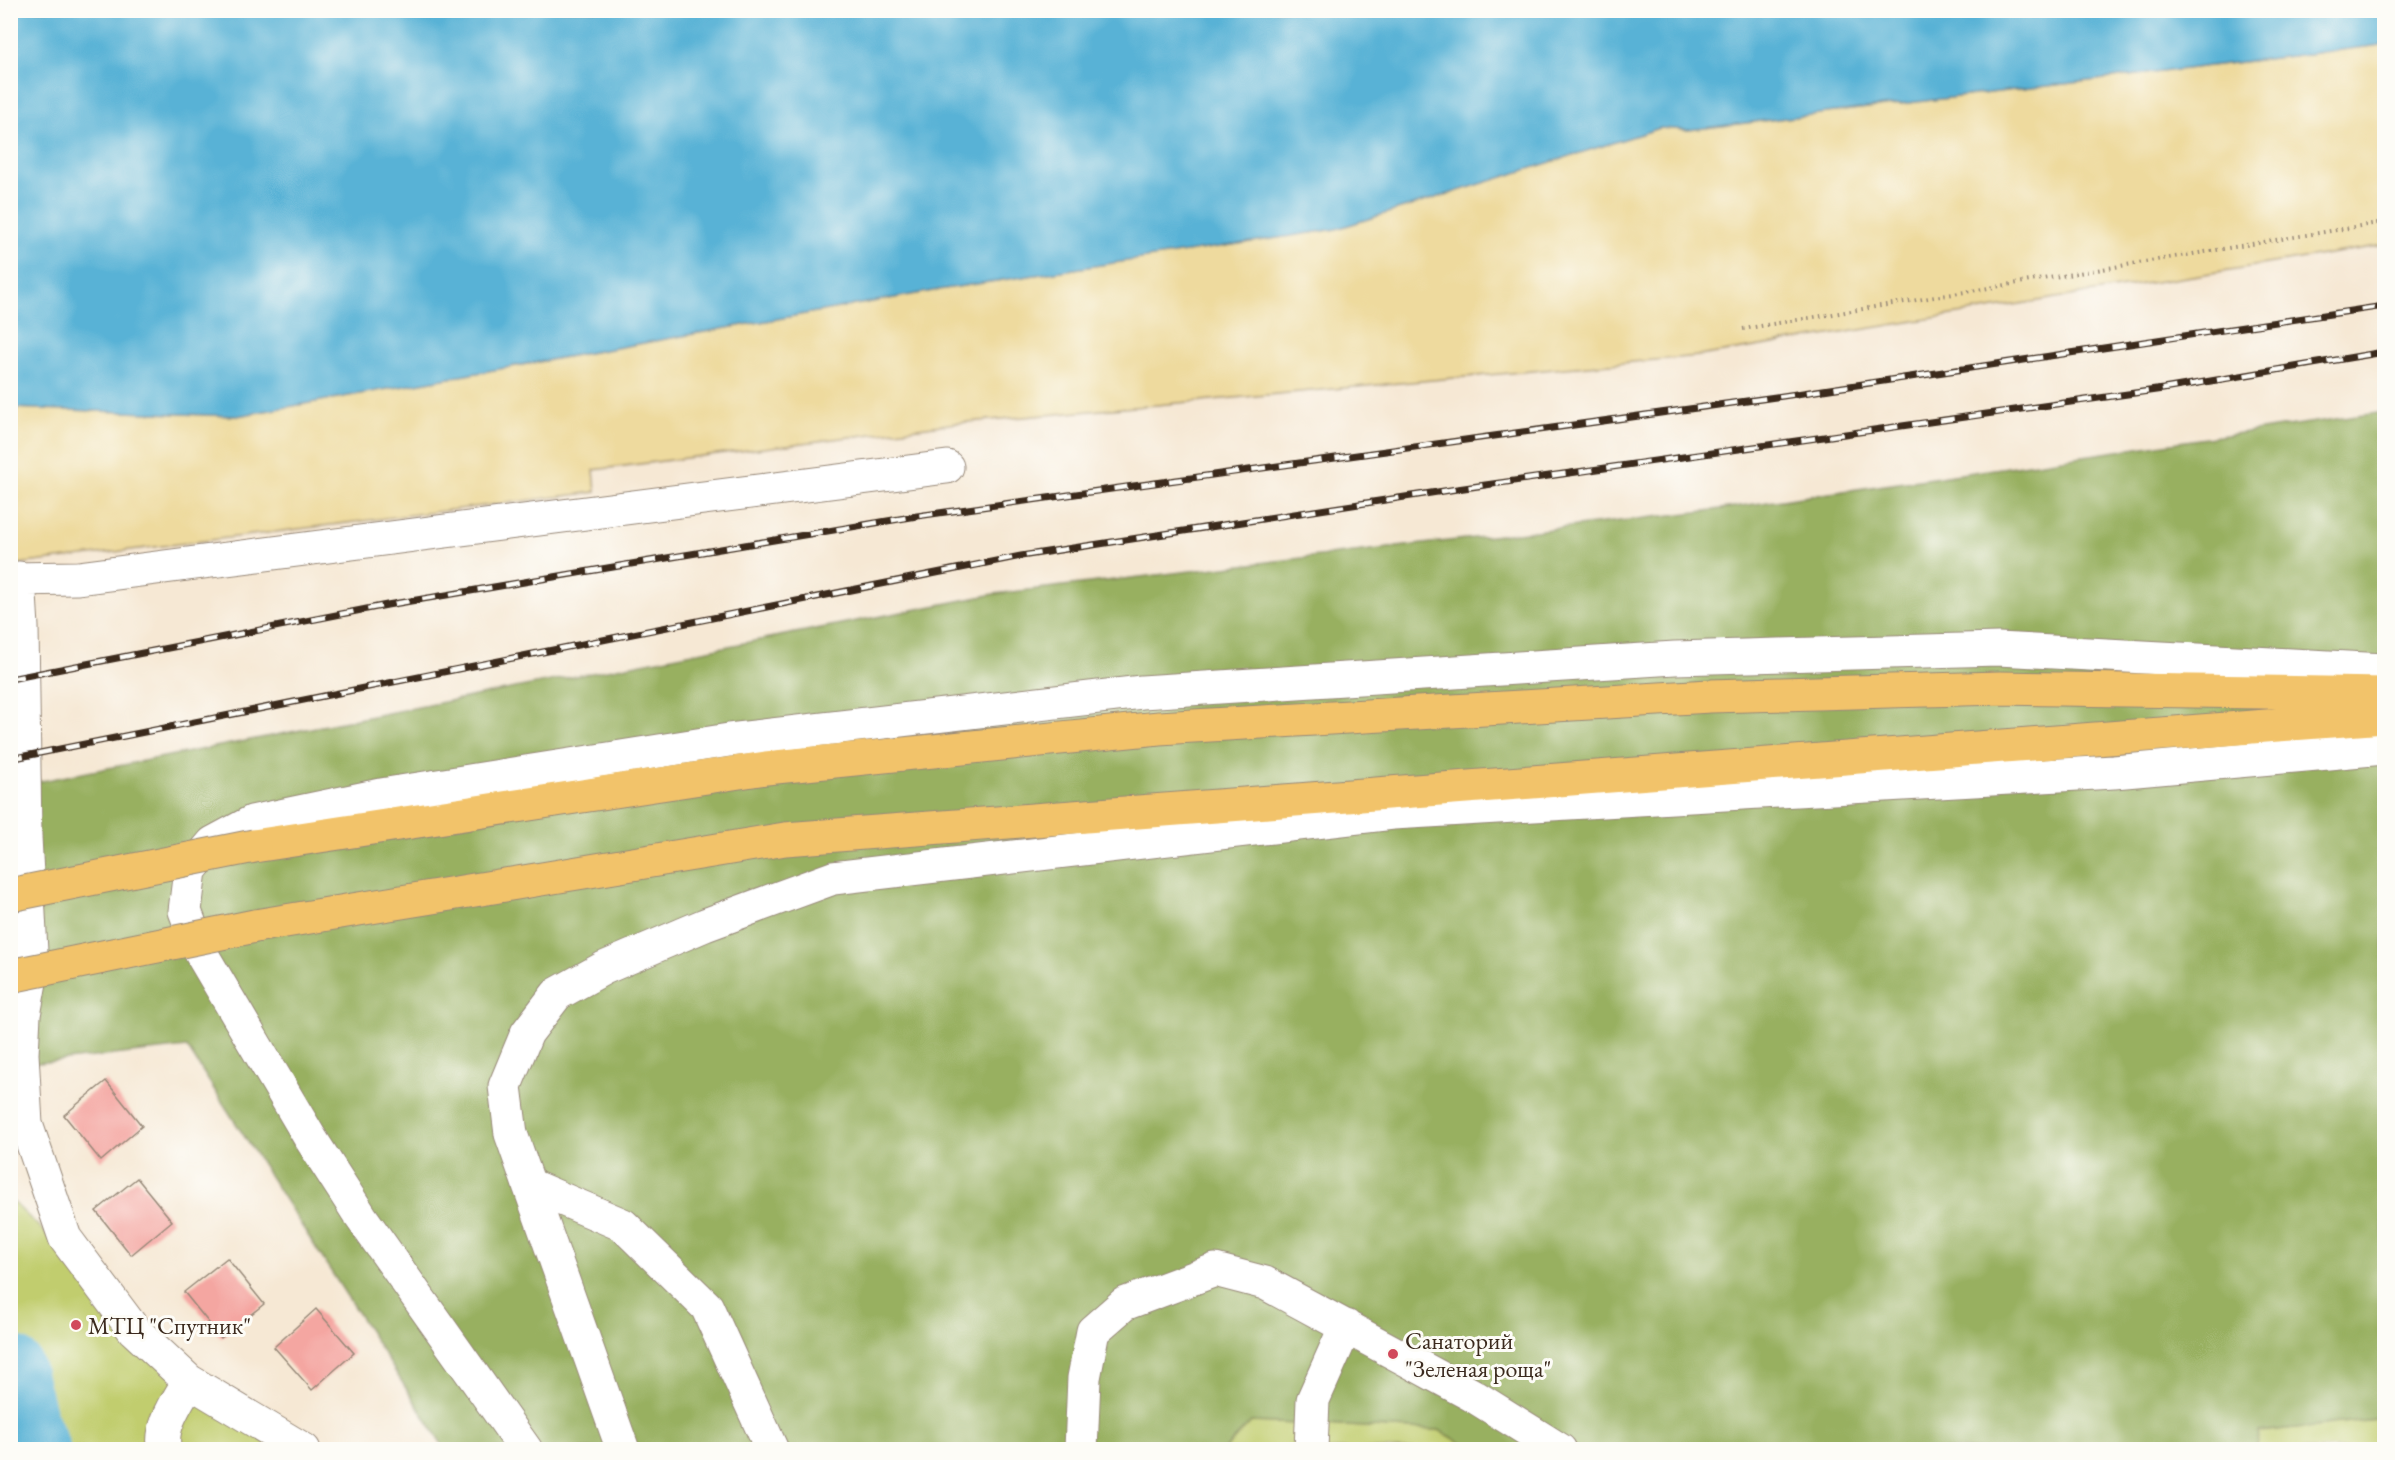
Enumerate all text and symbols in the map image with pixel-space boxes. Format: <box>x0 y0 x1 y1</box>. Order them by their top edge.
place label: МТЦ "Спутник" <box>88 1310 251 1341</box>
marker: МТЦ "Спутник" <box>69 1318 83 1332</box>
place label: Санаторий "Зеленая роща" <box>1405 1325 1551 1384</box>
marker: Санаторий "Зеленая роща" <box>1386 1347 1400 1361</box>

